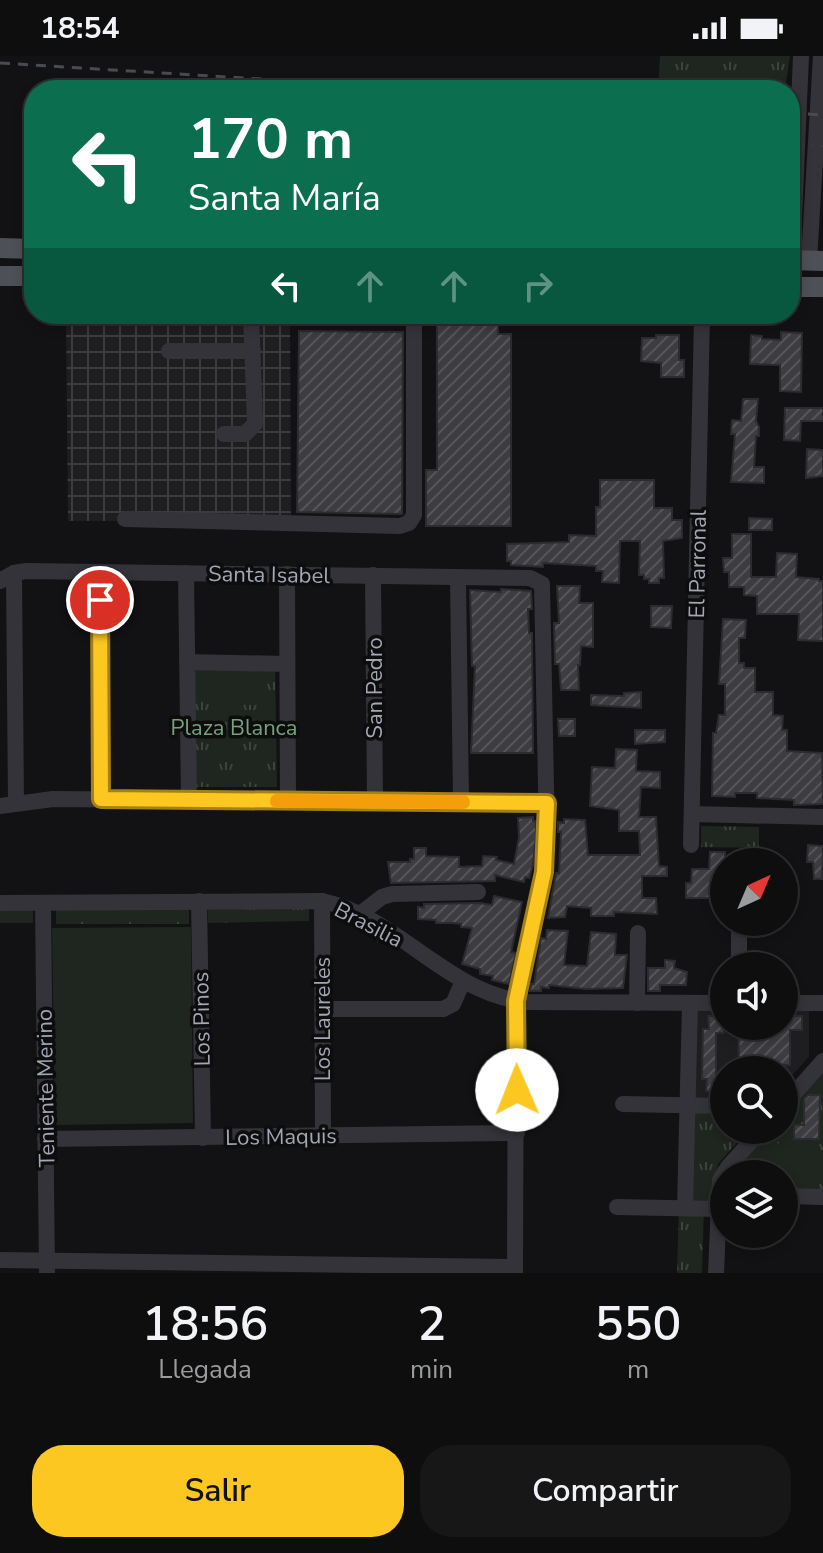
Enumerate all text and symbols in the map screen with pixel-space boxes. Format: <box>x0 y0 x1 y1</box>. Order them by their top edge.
text: 18:54 <box>40 8 119 49</box>
text: 170 m <box>188 101 353 178</box>
icon: left <box>56 112 160 216</box>
text: Santa María <box>188 174 381 223</box>
icon: left <box>264 264 308 308</box>
icon: ahead <box>348 264 392 308</box>
icon: ahead <box>432 264 476 308</box>
icon: right <box>516 264 560 308</box>
street label: El Parronal <box>682 509 714 619</box>
street label: Santa Isabel <box>208 559 331 591</box>
pin <box>66 566 134 634</box>
icon: arrive <box>78 578 122 622</box>
street label: San Pedro <box>360 637 390 739</box>
park label: Plaza Blanca <box>171 713 297 743</box>
north arrow <box>710 848 798 936</box>
map controls <box>710 848 798 1248</box>
street label: Brasilia <box>329 895 408 955</box>
button: sound <box>710 952 798 1040</box>
street label: Los Laureles <box>308 957 338 1081</box>
street label: Los Pinos <box>186 971 218 1067</box>
street label: Teniente Merino <box>30 1009 62 1167</box>
position arrow <box>475 1048 559 1132</box>
button: search <box>710 1056 798 1144</box>
street label: Los Maquis <box>225 1121 337 1153</box>
button: layers <box>710 1160 798 1248</box>
text: 18:56 <box>142 1291 268 1357</box>
text: 2 <box>417 1291 446 1357</box>
text: 550 <box>595 1291 681 1357</box>
text: Llegada <box>158 1352 252 1387</box>
text: min <box>410 1352 453 1387</box>
text: m <box>627 1352 649 1387</box>
button: Salir <box>32 1445 404 1537</box>
button: Compartir <box>420 1445 791 1537</box>

